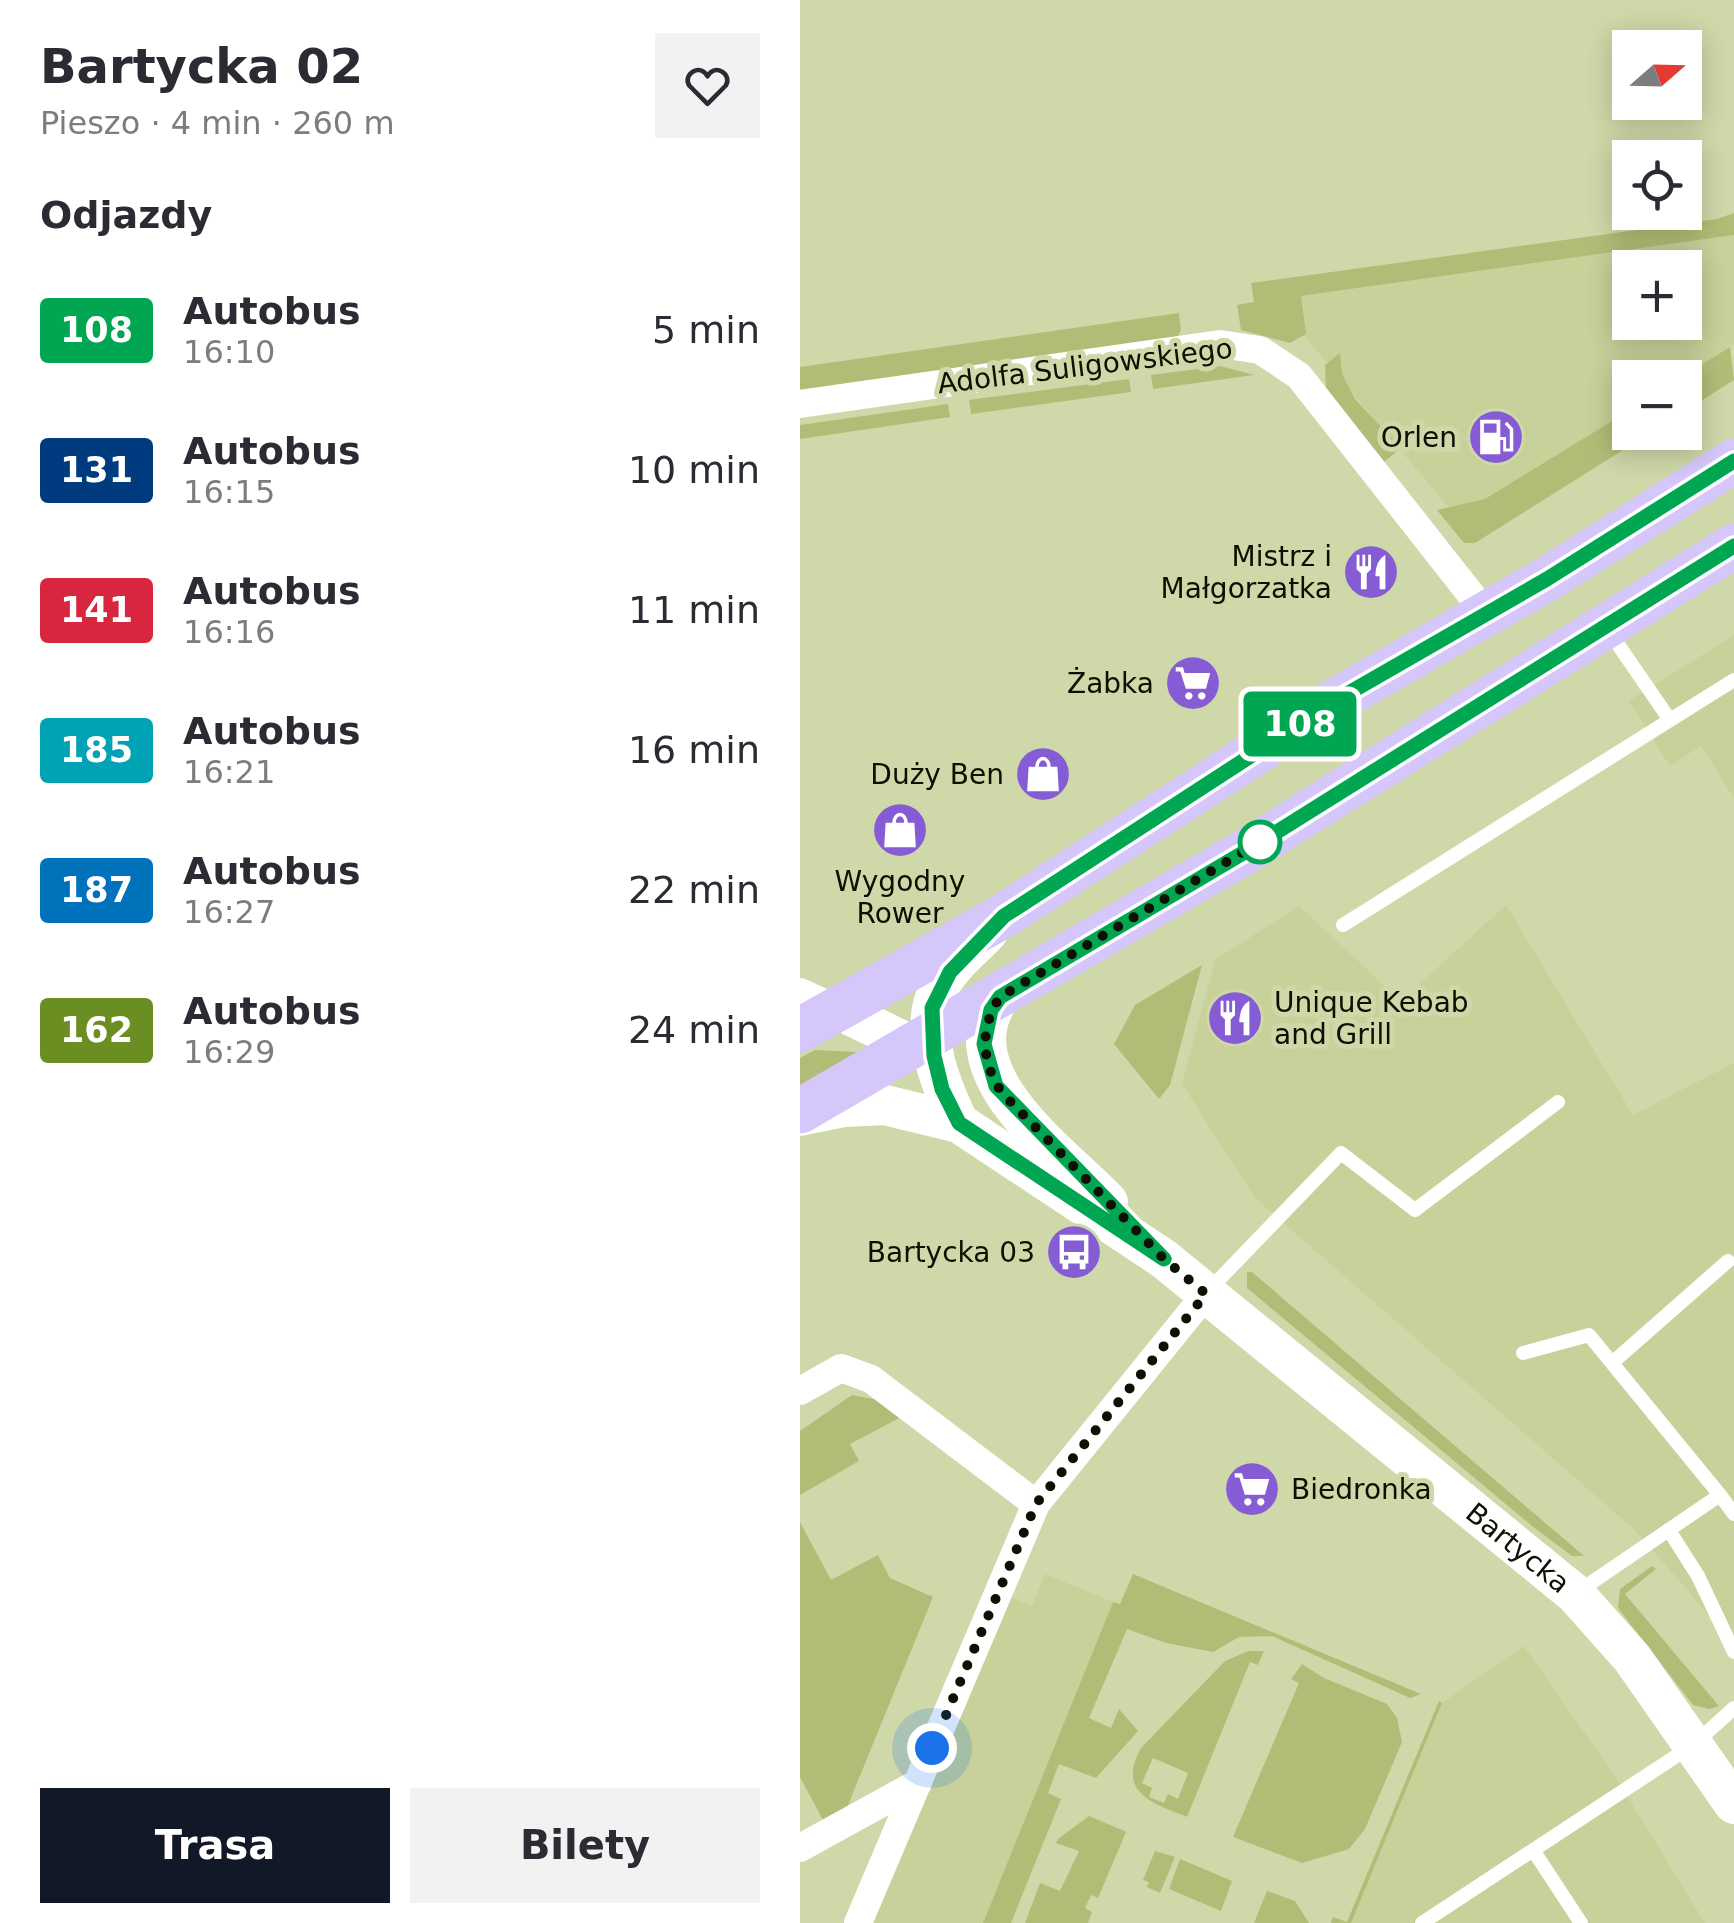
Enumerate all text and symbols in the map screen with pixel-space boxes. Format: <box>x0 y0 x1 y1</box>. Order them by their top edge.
north arrow <box>1612 30 1702 120</box>
map controls <box>1612 30 1702 450</box>
button: heart <box>655 33 760 138</box>
text: Bartycka 02 <box>40 38 363 94</box>
text: Pieszo · 4 min · 260 m <box>40 104 395 142</box>
button: locate <box>1612 140 1702 230</box>
text: Odjazdy <box>40 193 212 237</box>
button: + <box>1612 250 1702 340</box>
text: Autobus <box>183 289 361 333</box>
text: 5 min <box>652 308 760 352</box>
text: 108 <box>60 310 133 350</box>
street label: Adolfa Suligowskiego <box>936 332 1234 400</box>
text: 16:10 <box>183 333 275 371</box>
button: − <box>1612 360 1702 450</box>
fuel station icon: Orlen <box>1466 407 1526 467</box>
place label: Orlen <box>1381 421 1457 454</box>
text: Autobus <box>183 429 361 473</box>
text: 10 min <box>628 448 760 492</box>
text: 131 <box>60 450 133 490</box>
text: 16:15 <box>183 473 275 511</box>
place label: Mistrz i Małgorzatka <box>1161 540 1332 605</box>
restaurant icon: Mistrz i Małgorzatka <box>1341 542 1401 602</box>
text: Autobus <box>183 569 361 613</box>
text: 11 min <box>628 588 760 632</box>
text: 141 <box>60 590 133 630</box>
text: 16:16 <box>183 613 275 651</box>
supermarket icon: Żabka <box>1163 653 1223 713</box>
place label: Żabka <box>1067 667 1154 700</box>
line badge: 108 <box>1242 692 1358 756</box>
text: 108 <box>1263 704 1337 744</box>
text: Autobus <box>183 709 361 753</box>
text: 16 min <box>628 728 760 772</box>
text: 185 <box>60 730 133 770</box>
shop icon: Duży Ben <box>1013 744 1073 804</box>
text: 16:21 <box>183 753 275 791</box>
place label: Duży Ben <box>870 758 1004 791</box>
shop icon: Wygodny Rower <box>870 800 930 860</box>
unlabelled marker <box>1239 821 1281 863</box>
text: Autobus <box>183 849 361 893</box>
place label: Wygodny Rower <box>835 865 965 930</box>
text: 22 min <box>628 868 760 912</box>
text: 187 <box>60 870 133 910</box>
text: 16:27 <box>183 893 275 931</box>
place label: Unique Kebab and Grill <box>1274 986 1469 1051</box>
restaurant icon: Unique Kebab and Grill <box>1205 988 1265 1048</box>
text: Autobus <box>183 989 361 1033</box>
text: 24 min <box>628 1008 760 1052</box>
text: 162 <box>60 1010 133 1050</box>
text: 16:29 <box>183 1033 275 1071</box>
bus stop icon: Bartycka 03 <box>1044 1222 1104 1282</box>
place label: Bartycka 03 <box>867 1236 1035 1269</box>
supermarket icon: Biedronka <box>1222 1459 1282 1519</box>
place label: Biedronka <box>1291 1473 1432 1506</box>
street label: Bartycka <box>1460 1496 1577 1600</box>
your location <box>907 1723 957 1773</box>
button: Trasa <box>40 1788 390 1903</box>
button: Bilety <box>410 1788 760 1903</box>

